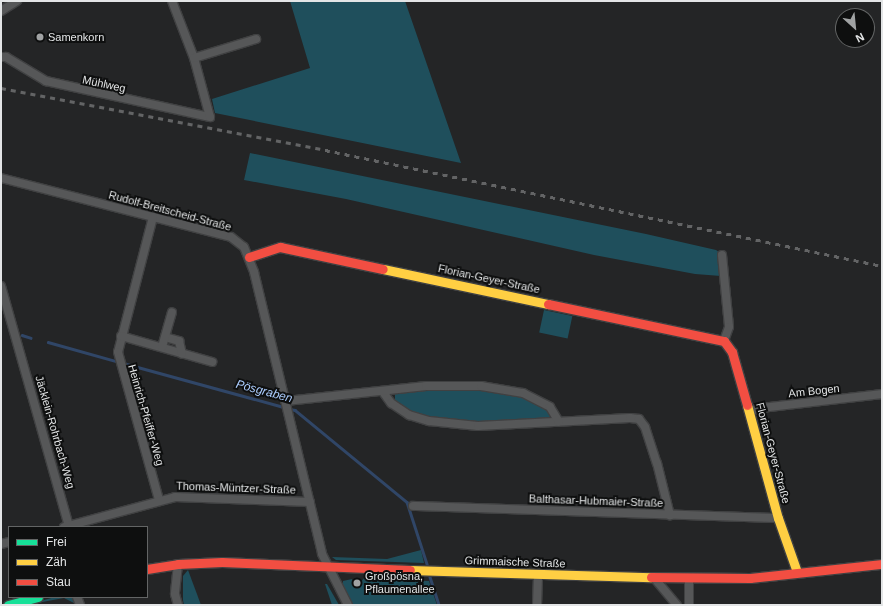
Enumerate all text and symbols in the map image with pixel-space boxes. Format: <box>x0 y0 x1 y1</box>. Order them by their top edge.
north arrow <box>835 8 875 48</box>
place label: Samenkorn <box>48 30 104 44</box>
text: N <box>854 31 866 45</box>
marker: Samenkorn <box>35 32 45 42</box>
street label: Mühlweg <box>81 73 127 95</box>
street label: Rudolf-Breitscheid-Straße <box>107 188 233 234</box>
street label: Florian-Geyer-Straße <box>437 262 541 296</box>
street label: Heinrich-Pfeiffer-Weg <box>125 363 167 467</box>
street label: Jäcklein-Rohrbach-Weg <box>33 374 77 490</box>
water label: Pösgraben <box>234 378 294 406</box>
street label: Am Bogen <box>788 382 840 400</box>
street label: Florian-Geyer-Straße <box>753 401 793 505</box>
street label: Thomas-Müntzer-Straße <box>176 479 296 497</box>
street label: Balthasar-Hubmaier-Straße <box>529 492 663 510</box>
legend <box>8 526 148 598</box>
text: Frei <box>46 535 67 549</box>
street label: Grimmaische Straße <box>464 554 566 570</box>
text: Zäh <box>46 555 67 569</box>
place label: Großpösna, Pflaumenallee <box>365 570 435 596</box>
text: Stau <box>46 575 71 589</box>
marker: Großpösna, Pflaumenallee <box>352 578 362 588</box>

